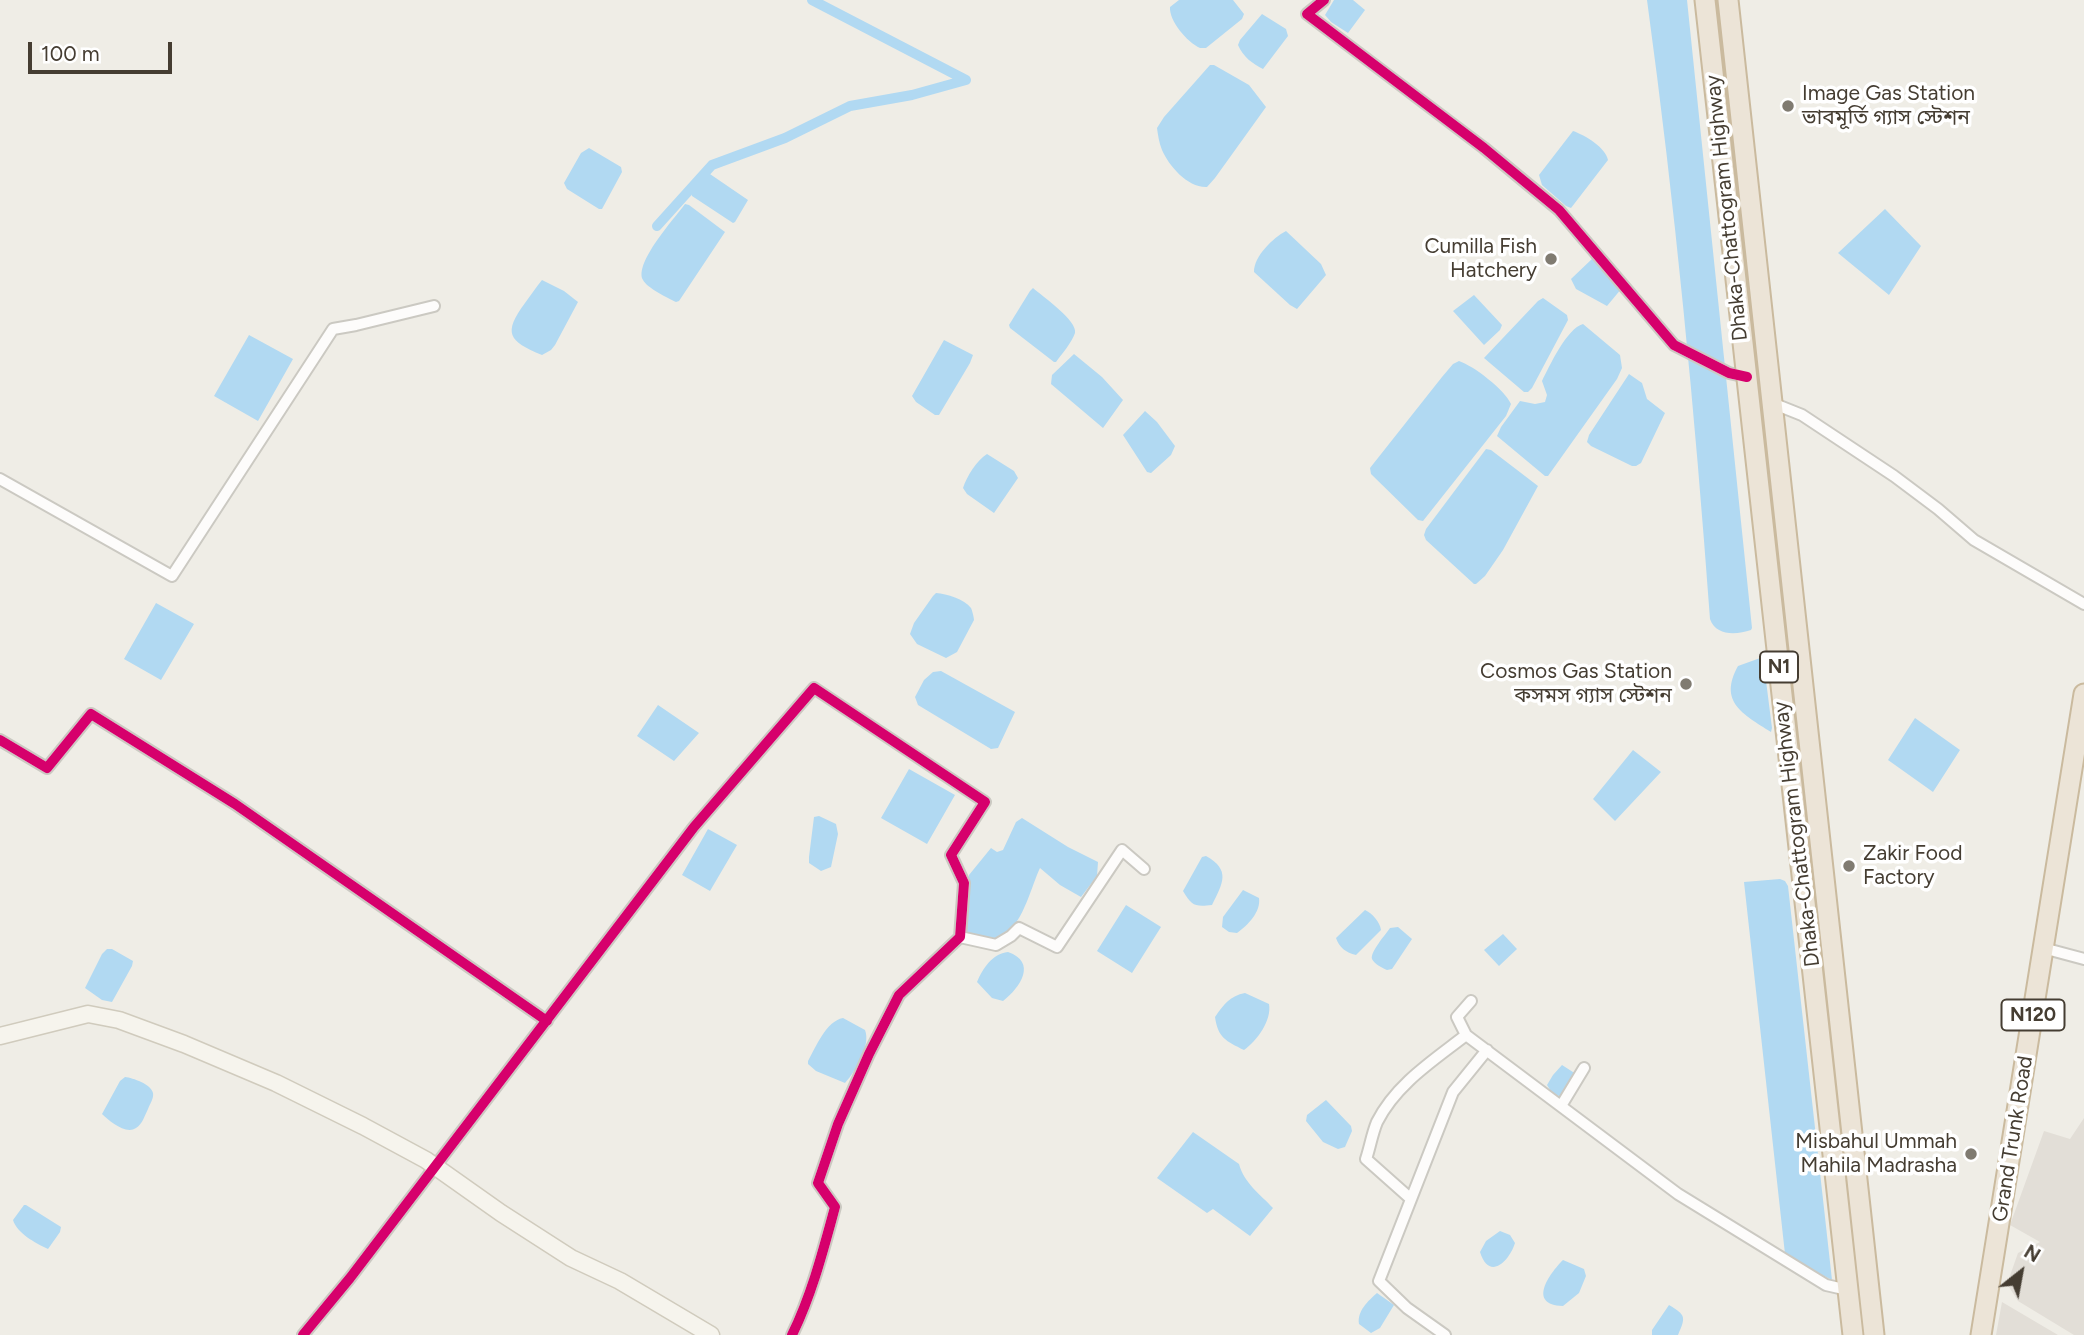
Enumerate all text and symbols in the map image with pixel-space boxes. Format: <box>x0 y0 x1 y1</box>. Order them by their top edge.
scale bar <box>32 28 175 72</box>
text: 100 m <box>41 41 100 66</box>
street label: Dhaka-Chattogram Highway <box>1700 74 1754 342</box>
place label: Image Gas Station ভাবমূর্তি গ্যাস স্টেশন <box>1802 81 1975 131</box>
marker: Image Gas Station ভাবমূর্তি গ্যাস স্টেশন <box>1780 98 1796 114</box>
place label: Cumilla Fish Hatchery <box>1424 234 1537 284</box>
marker: Cumilla Fish Hatchery <box>1543 251 1559 267</box>
road number: N1 <box>1760 652 1798 682</box>
place label: Cosmos Gas Station কসমস গ্যাস স্টেশন <box>1480 659 1672 709</box>
marker: Cosmos Gas Station কসমস গ্যাস স্টেশন <box>1678 676 1694 692</box>
street label: Dhaka-Chattogram Highway <box>1768 700 1826 968</box>
place label: Zakir Food Factory <box>1863 841 1962 891</box>
marker: Zakir Food Factory <box>1841 858 1857 874</box>
road number: N120 <box>2002 1000 2064 1030</box>
street label: Grand Trunk Road <box>1987 1054 2039 1224</box>
place label: Misbahul Ummah Mahila Madrasha <box>1795 1129 1957 1179</box>
marker: Misbahul Ummah Mahila Madrasha <box>1963 1146 1979 1162</box>
north arrow <box>1986 1237 2056 1307</box>
text: N <box>2020 1240 2044 1267</box>

